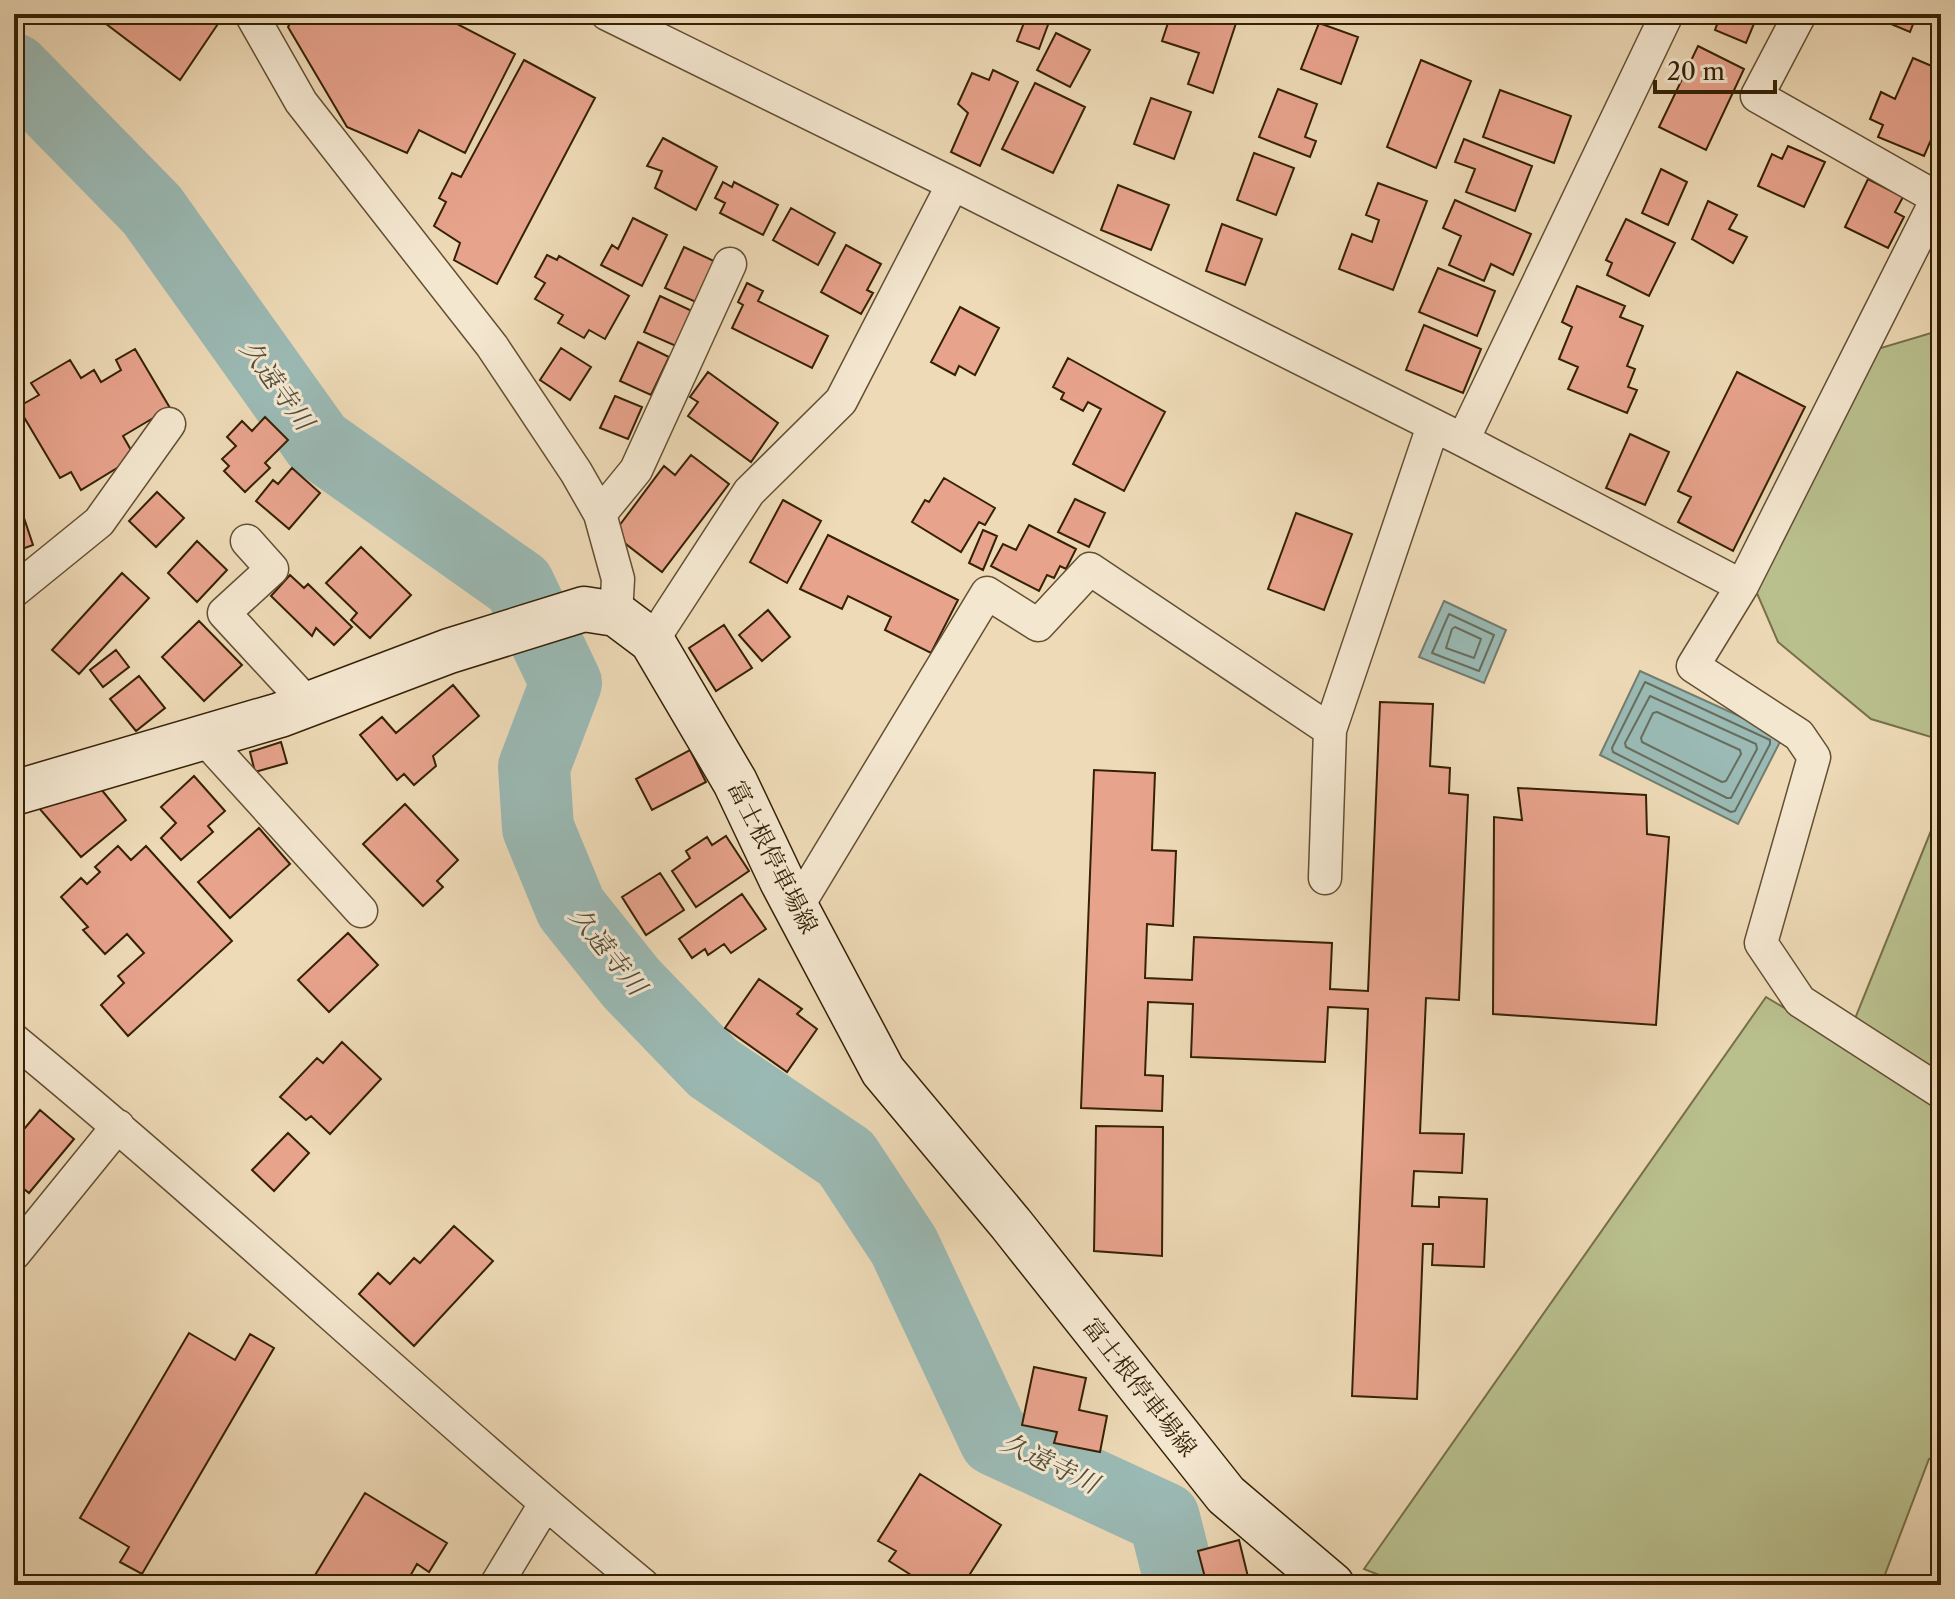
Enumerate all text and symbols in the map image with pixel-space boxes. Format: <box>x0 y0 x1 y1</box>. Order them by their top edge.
scale bar <box>1655 44 1775 94</box>
text: 20 m <box>1667 57 1725 86</box>
water label: 久遠寺川 <box>233 334 322 439</box>
street label: 富士根停車場線 <box>722 776 824 938</box>
water label: 久遠寺川 <box>563 901 655 1004</box>
street label: 富士根停車場線 <box>1077 1312 1203 1462</box>
water label: 久遠寺川 <box>996 1426 1106 1501</box>

